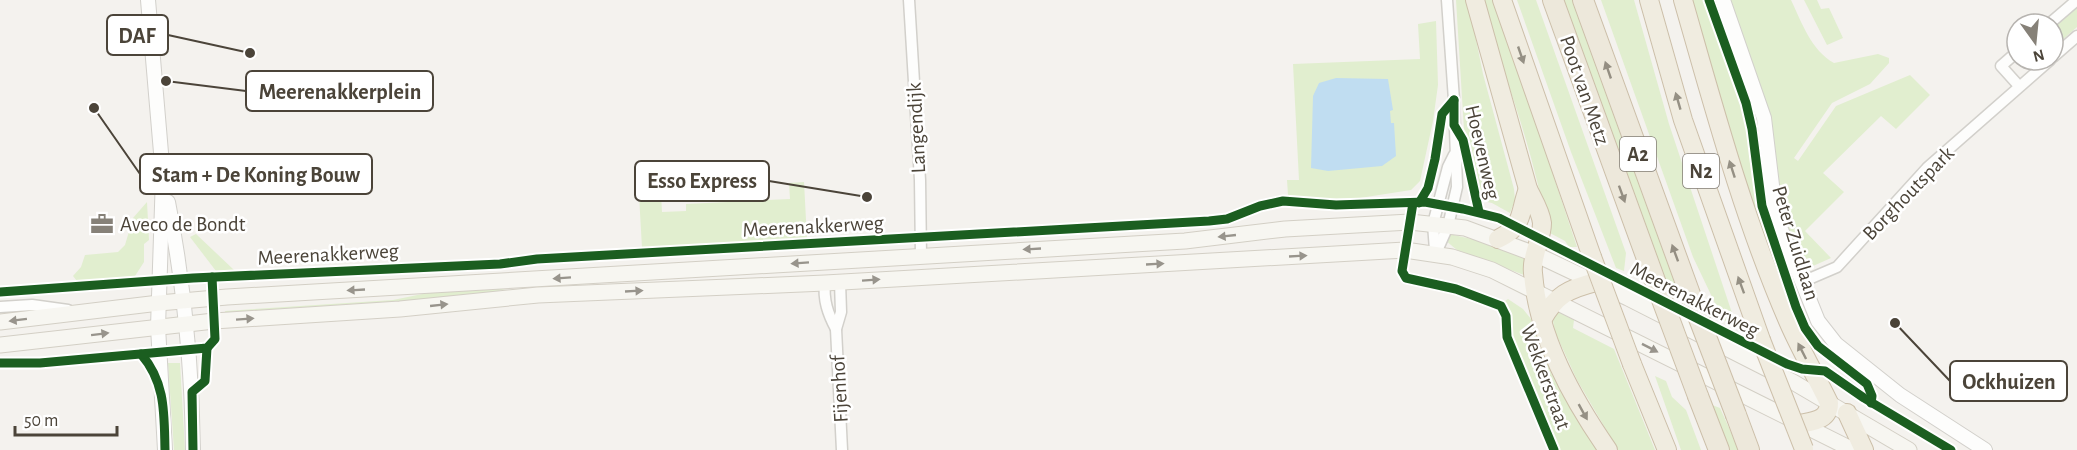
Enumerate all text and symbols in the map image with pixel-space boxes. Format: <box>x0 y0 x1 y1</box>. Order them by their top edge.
north arrow <box>2005 12 2065 72</box>
callout: DAF <box>107 15 168 55</box>
text: DAF <box>118 25 157 47</box>
street label: Poot van Metz <box>1556 33 1613 148</box>
one-way arrow <box>1517 46 1527 64</box>
text: N <box>2031 46 2046 65</box>
one-way arrow <box>1602 61 1612 79</box>
callout: Meerenakkerplein <box>246 71 433 111</box>
text: Meerenakkerplein <box>259 81 421 103</box>
street label: Langendijk <box>904 82 929 174</box>
one-way arrow <box>1673 92 1682 110</box>
street label: Hoevenweg <box>1461 103 1504 202</box>
road number: A2 <box>1620 137 1656 171</box>
street label: Borghoutspark <box>1859 142 1958 244</box>
callout: Stam + De Koning Bouw <box>140 154 372 194</box>
road number: N2 <box>1683 154 1719 188</box>
one-way arrow <box>1727 160 1736 178</box>
callout: Esso Express <box>635 161 769 201</box>
text: Stam + De Koning Bouw <box>152 164 361 186</box>
text: Esso Express <box>647 170 757 192</box>
street label: Peter Zuidlaan <box>1768 183 1823 303</box>
one-way arrow <box>1617 185 1627 203</box>
office icon: Aveco de Bondt <box>89 211 115 237</box>
street label: Meerenakkerweg <box>742 212 885 241</box>
place label: Aveco de Bondt <box>120 214 246 235</box>
one-way arrow <box>1217 231 1236 241</box>
street label: Meerenakkerweg <box>257 240 400 269</box>
one-way arrow <box>1669 244 1679 262</box>
one-way arrow <box>1023 245 1042 254</box>
one-way arrow <box>1289 251 1308 261</box>
one-way arrow <box>790 258 809 267</box>
street label: Meerenakkerweg <box>1627 258 1763 341</box>
one-way arrow <box>1145 260 1164 269</box>
one-way arrow <box>553 273 572 282</box>
one-way arrow <box>861 276 880 285</box>
one-way arrow <box>1736 276 1746 294</box>
one-way arrow <box>347 286 366 295</box>
one-way arrow <box>624 286 643 295</box>
one-way arrow <box>430 300 449 310</box>
one-way arrow <box>8 315 27 325</box>
one-way arrow <box>235 315 254 324</box>
street label: Wekkerstraat <box>1517 322 1574 433</box>
one-way arrow <box>90 329 109 338</box>
one-way arrow <box>1798 342 1807 359</box>
one-way arrow <box>1642 344 1659 353</box>
street label: Fijenhof <box>827 353 852 423</box>
callout: Ockhuizen <box>1950 361 2067 401</box>
text: Ockhuizen <box>1962 371 2056 393</box>
scale bar <box>15 399 117 437</box>
one-way arrow <box>1578 403 1588 420</box>
text: 50 m <box>24 412 58 430</box>

